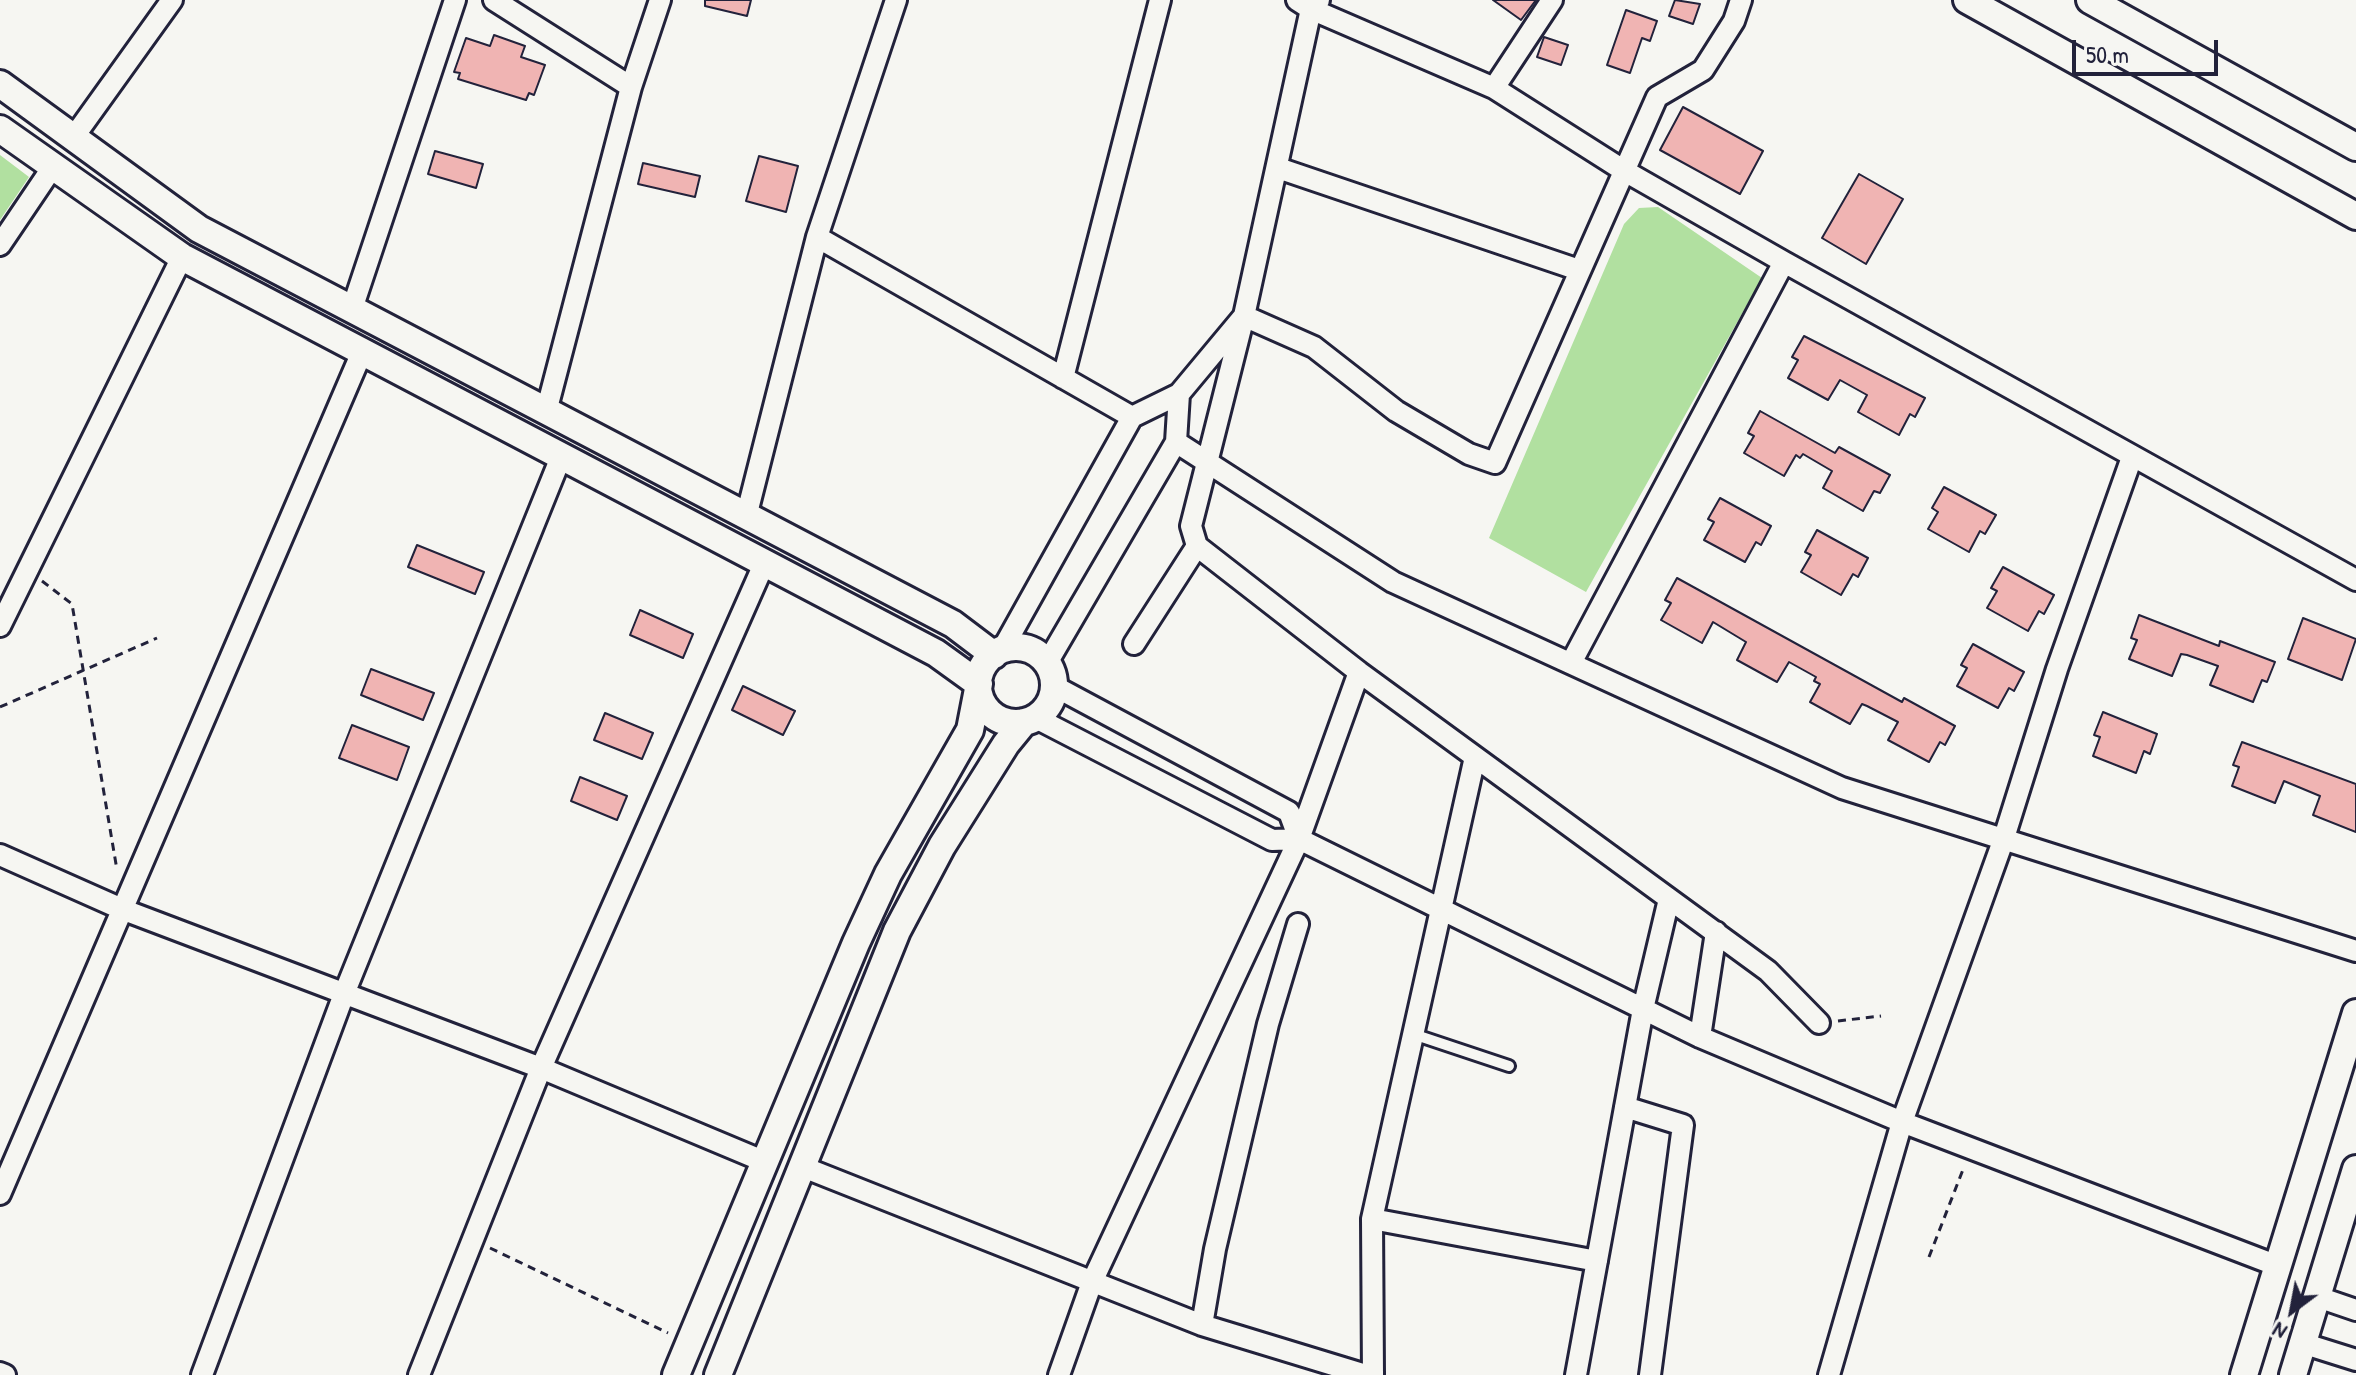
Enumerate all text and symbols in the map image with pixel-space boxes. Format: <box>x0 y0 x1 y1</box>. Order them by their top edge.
scale bar <box>2076 24 2222 74</box>
text: 50 m <box>2086 38 2129 70</box>
north arrow <box>2252 1271 2332 1351</box>
text: N <box>2266 1316 2292 1347</box>

